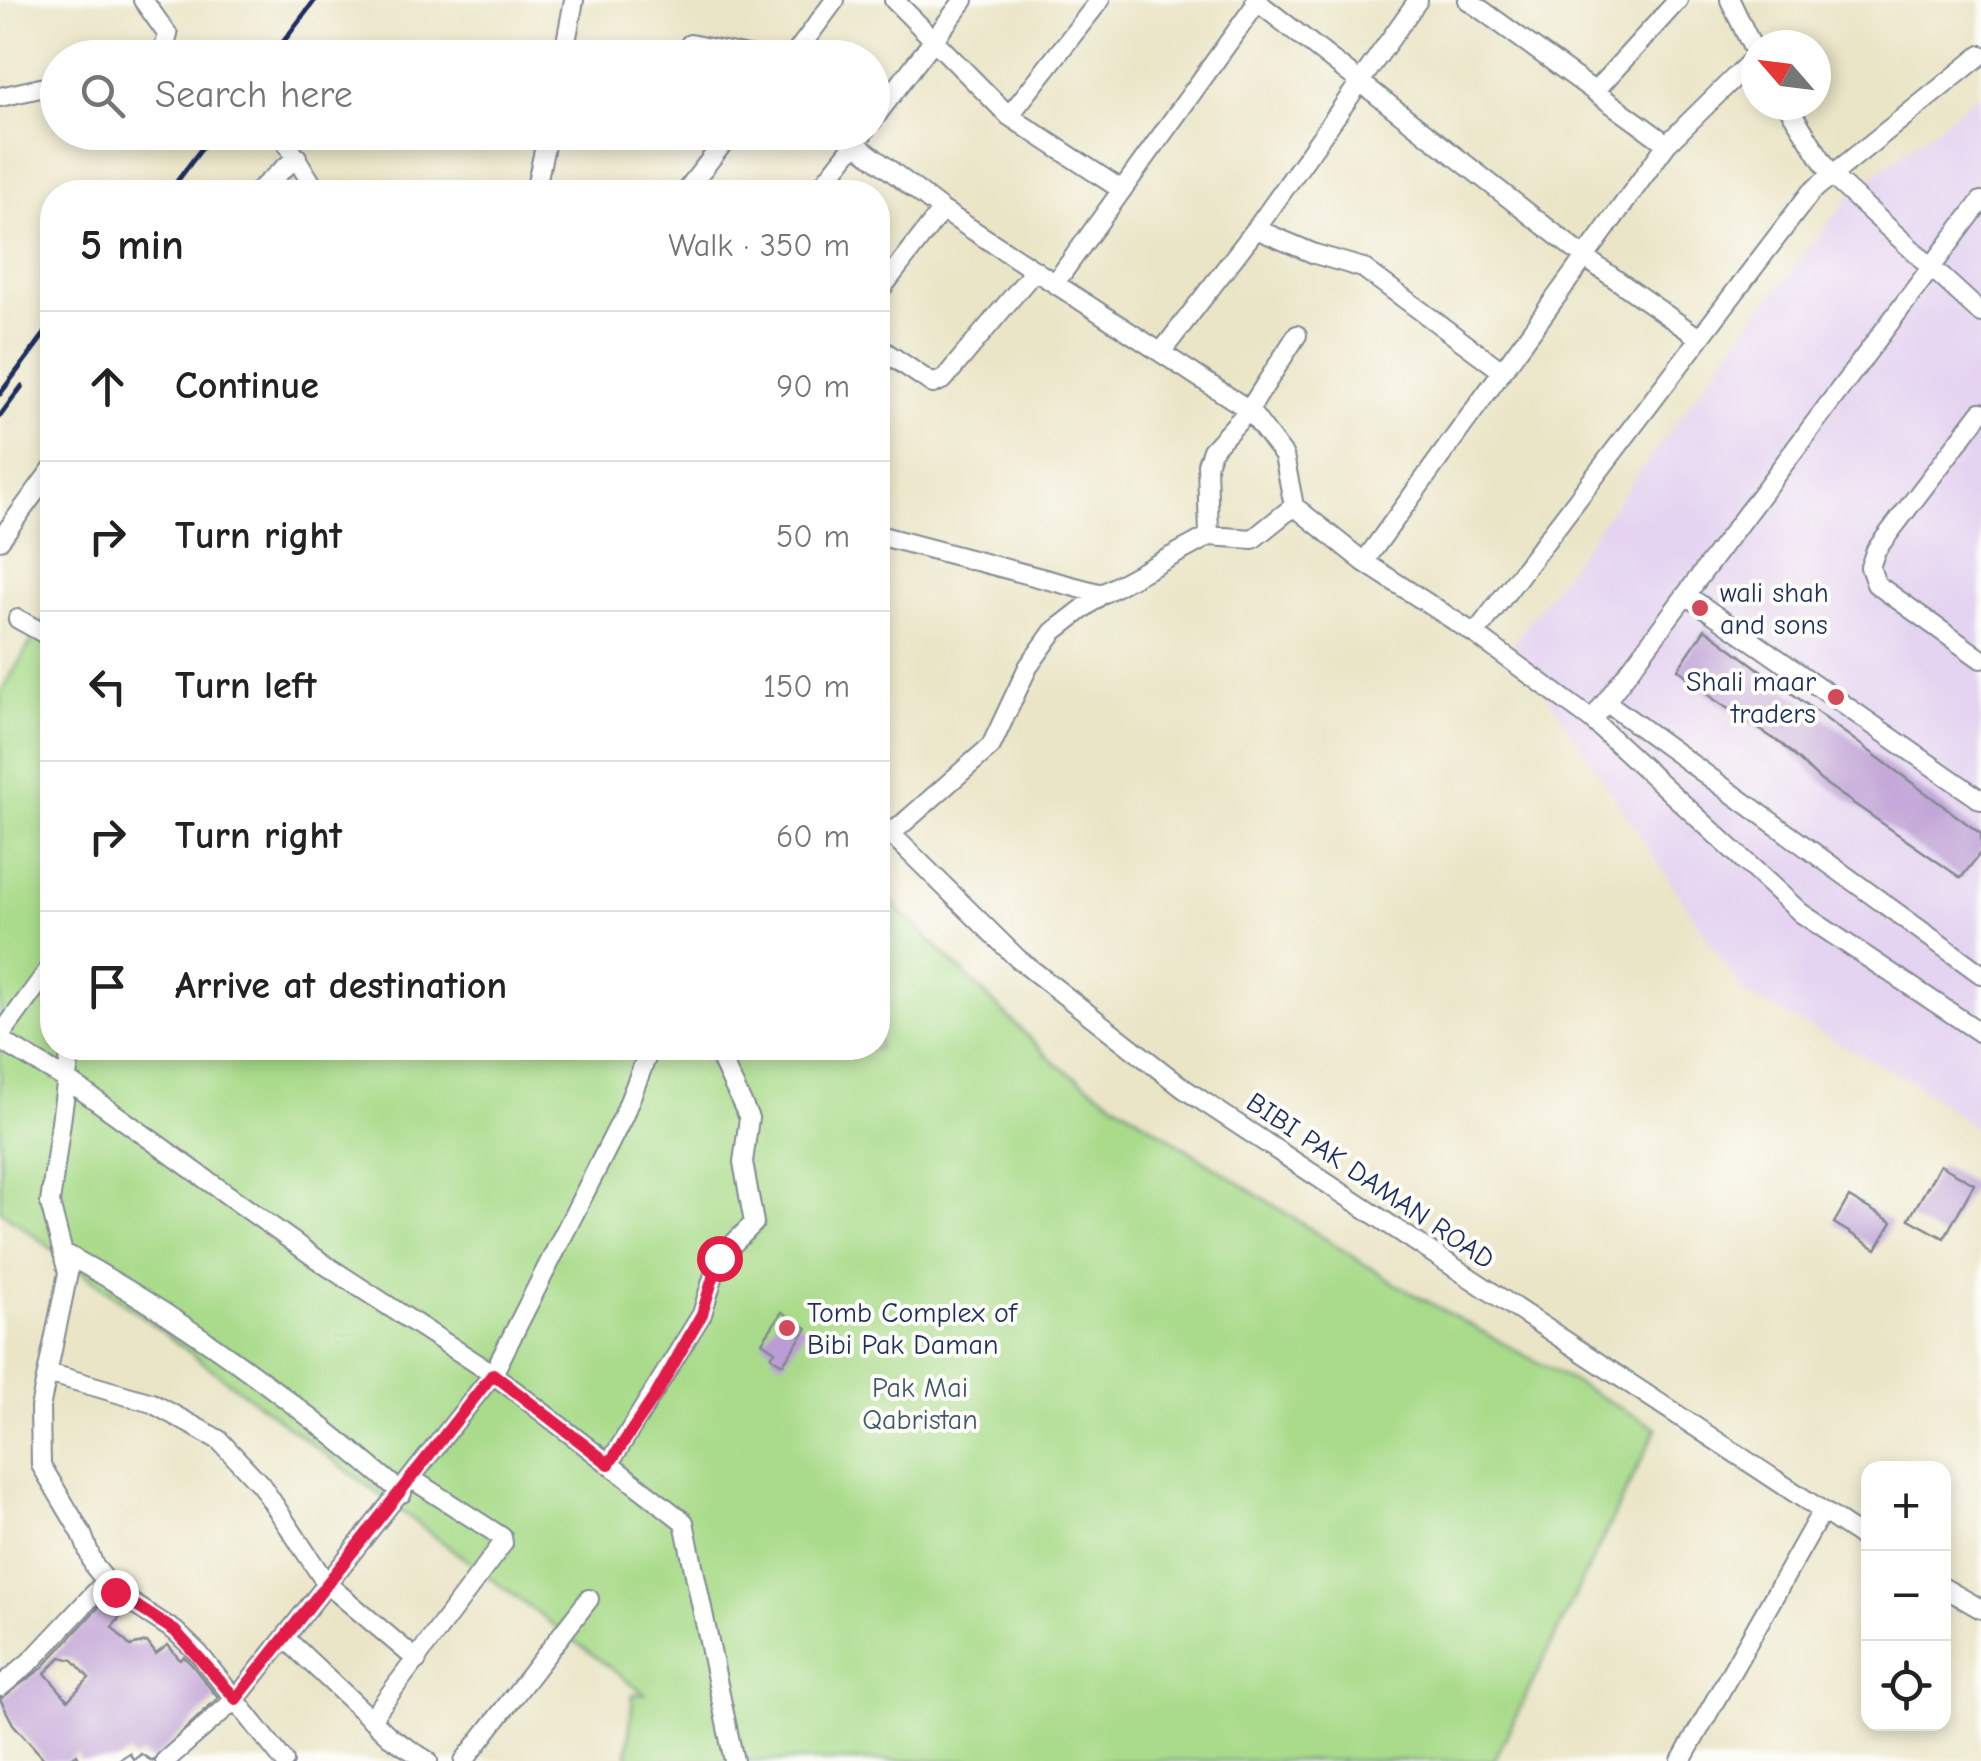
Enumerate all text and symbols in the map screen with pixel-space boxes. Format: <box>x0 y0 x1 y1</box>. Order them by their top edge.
north arrow <box>1741 30 1831 120</box>
search box <box>40 40 890 150</box>
icon: search <box>75 68 130 123</box>
text: Search here <box>155 73 353 117</box>
text: 5 min <box>80 221 184 270</box>
text: Walk · 350 m <box>668 227 850 264</box>
icon: ahead <box>80 359 135 414</box>
text: Continue <box>175 364 319 408</box>
text: 90 m <box>776 368 850 405</box>
icon: right <box>80 509 135 564</box>
text: Turn right <box>175 514 342 558</box>
text: 50 m <box>776 518 850 555</box>
place label: wali shah and sons <box>1720 577 1829 641</box>
marker: wali shah and sons <box>1689 597 1711 619</box>
icon: left <box>80 659 135 714</box>
text: Turn left <box>175 664 316 708</box>
place label: Shali maar traders <box>1686 666 1816 730</box>
text: 150 m <box>763 668 850 705</box>
marker: Shali maar traders <box>1825 686 1847 708</box>
icon: right <box>80 809 135 864</box>
text: Turn right <box>175 814 342 858</box>
text: 60 m <box>776 818 850 855</box>
icon: arrive <box>80 959 135 1014</box>
text: Arrive at destination <box>175 964 507 1008</box>
street label: BIBI PAK DAMAN ROAD <box>1241 1086 1500 1276</box>
route start <box>697 1236 743 1282</box>
place label: Tomb Complex of Bibi Pak Daman <box>807 1297 1019 1361</box>
marker: Tomb Complex of Bibi Pak Daman <box>776 1317 798 1339</box>
park label: Pak Mai Qabristan <box>862 1372 978 1436</box>
map controls <box>1861 1461 1951 1731</box>
button: + <box>1861 1461 1951 1551</box>
button: − <box>1861 1551 1951 1641</box>
route end <box>93 1570 139 1616</box>
button: locate <box>1861 1641 1951 1731</box>

